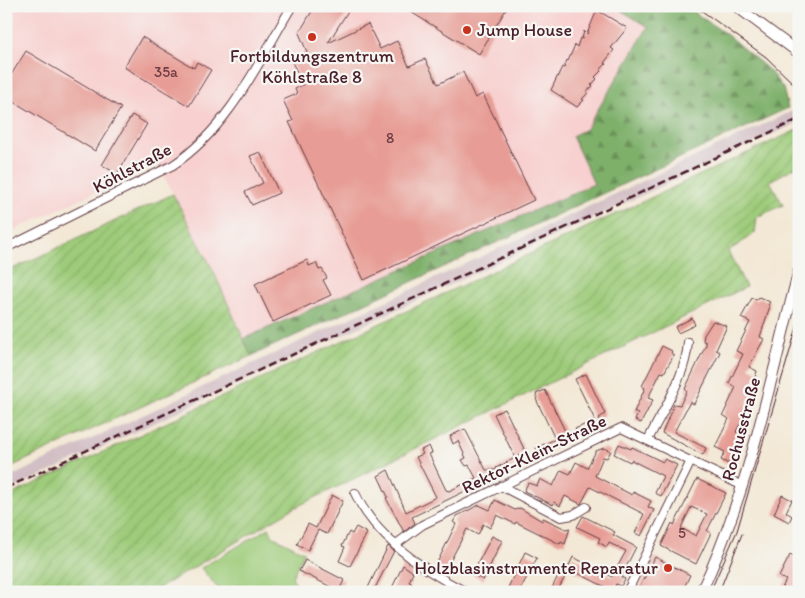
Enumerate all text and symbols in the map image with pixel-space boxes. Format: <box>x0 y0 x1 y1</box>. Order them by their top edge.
place label: Jump House <box>477 19 572 41</box>
marker: Jump House <box>461 24 473 36</box>
marker: Fortbildungszentrum Köhlstraße 8 <box>306 31 318 43</box>
place label: Fortbildungszentrum Köhlstraße 8 <box>230 45 394 88</box>
house number: 35a <box>154 63 178 81</box>
house number: 8 <box>386 129 394 147</box>
street label: Köhlstraße <box>89 138 175 198</box>
street label: Rochusstraße <box>717 375 765 483</box>
street label: Rektor-Klein-Straße <box>458 409 610 499</box>
house number: 5 <box>678 524 686 542</box>
place label: Holzblasinstrumente Reparatur <box>415 557 659 579</box>
marker: Holzblasinstrumente Reparatur <box>662 562 674 574</box>

